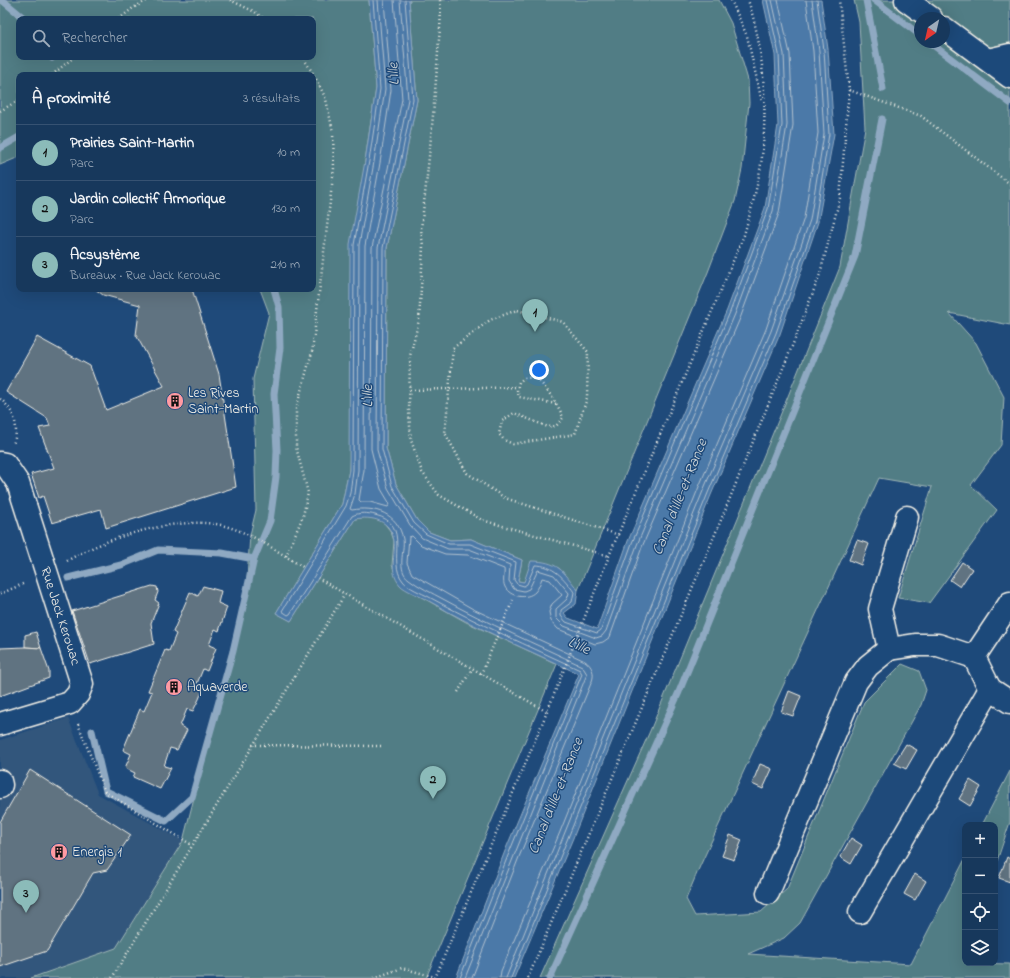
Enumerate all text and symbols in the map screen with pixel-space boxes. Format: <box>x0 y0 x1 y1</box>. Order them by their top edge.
north arrow <box>914 12 950 48</box>
search box <box>16 16 316 60</box>
icon: search <box>30 27 52 49</box>
text: Rechercher <box>62 27 127 49</box>
water label: L'Ille <box>382 61 406 86</box>
text: À proximité <box>32 86 110 111</box>
text: 3 résultats <box>243 89 300 108</box>
text: Prairies Saint-Martin <box>70 132 194 154</box>
text: 1 <box>43 143 47 162</box>
text: 10 m <box>277 143 300 162</box>
text: Parc <box>70 154 94 173</box>
text: Jardin collectif Armorique <box>70 188 225 210</box>
text: 2 <box>42 199 48 218</box>
text: 130 m <box>272 199 300 218</box>
text: Parc <box>70 210 94 229</box>
text: Acsystème <box>70 244 140 266</box>
text: 3 <box>42 255 48 274</box>
text: 210 m <box>270 255 300 274</box>
text: Bureaux · Rue Jack Kerouac <box>70 266 220 285</box>
pin: 1 <box>522 299 548 332</box>
your location <box>529 360 549 380</box>
place label: Les Rives Saint-Martin <box>188 383 259 420</box>
water label: L'Ille <box>357 383 379 407</box>
building icon: Les Rives Saint-Martin <box>165 391 185 411</box>
water label: Canal d'Ille-et-Rance <box>647 434 714 558</box>
street label: Rue Jack Kerouac <box>34 564 86 669</box>
water label: L'Ille <box>564 631 595 661</box>
building icon: Aquaverde <box>164 677 184 697</box>
place label: Aquaverde <box>187 677 248 698</box>
water label: Canal d'Ille-et-Rance <box>523 733 590 857</box>
pin: 2 <box>420 766 446 799</box>
map controls <box>962 822 998 966</box>
button: + <box>962 822 998 858</box>
building icon: Energis 1 <box>49 842 69 862</box>
place label: Energis 1 <box>72 842 122 864</box>
button: − <box>962 858 998 894</box>
pin: 3 <box>13 880 39 913</box>
button: locate <box>962 894 998 930</box>
button: layers <box>962 930 998 966</box>

